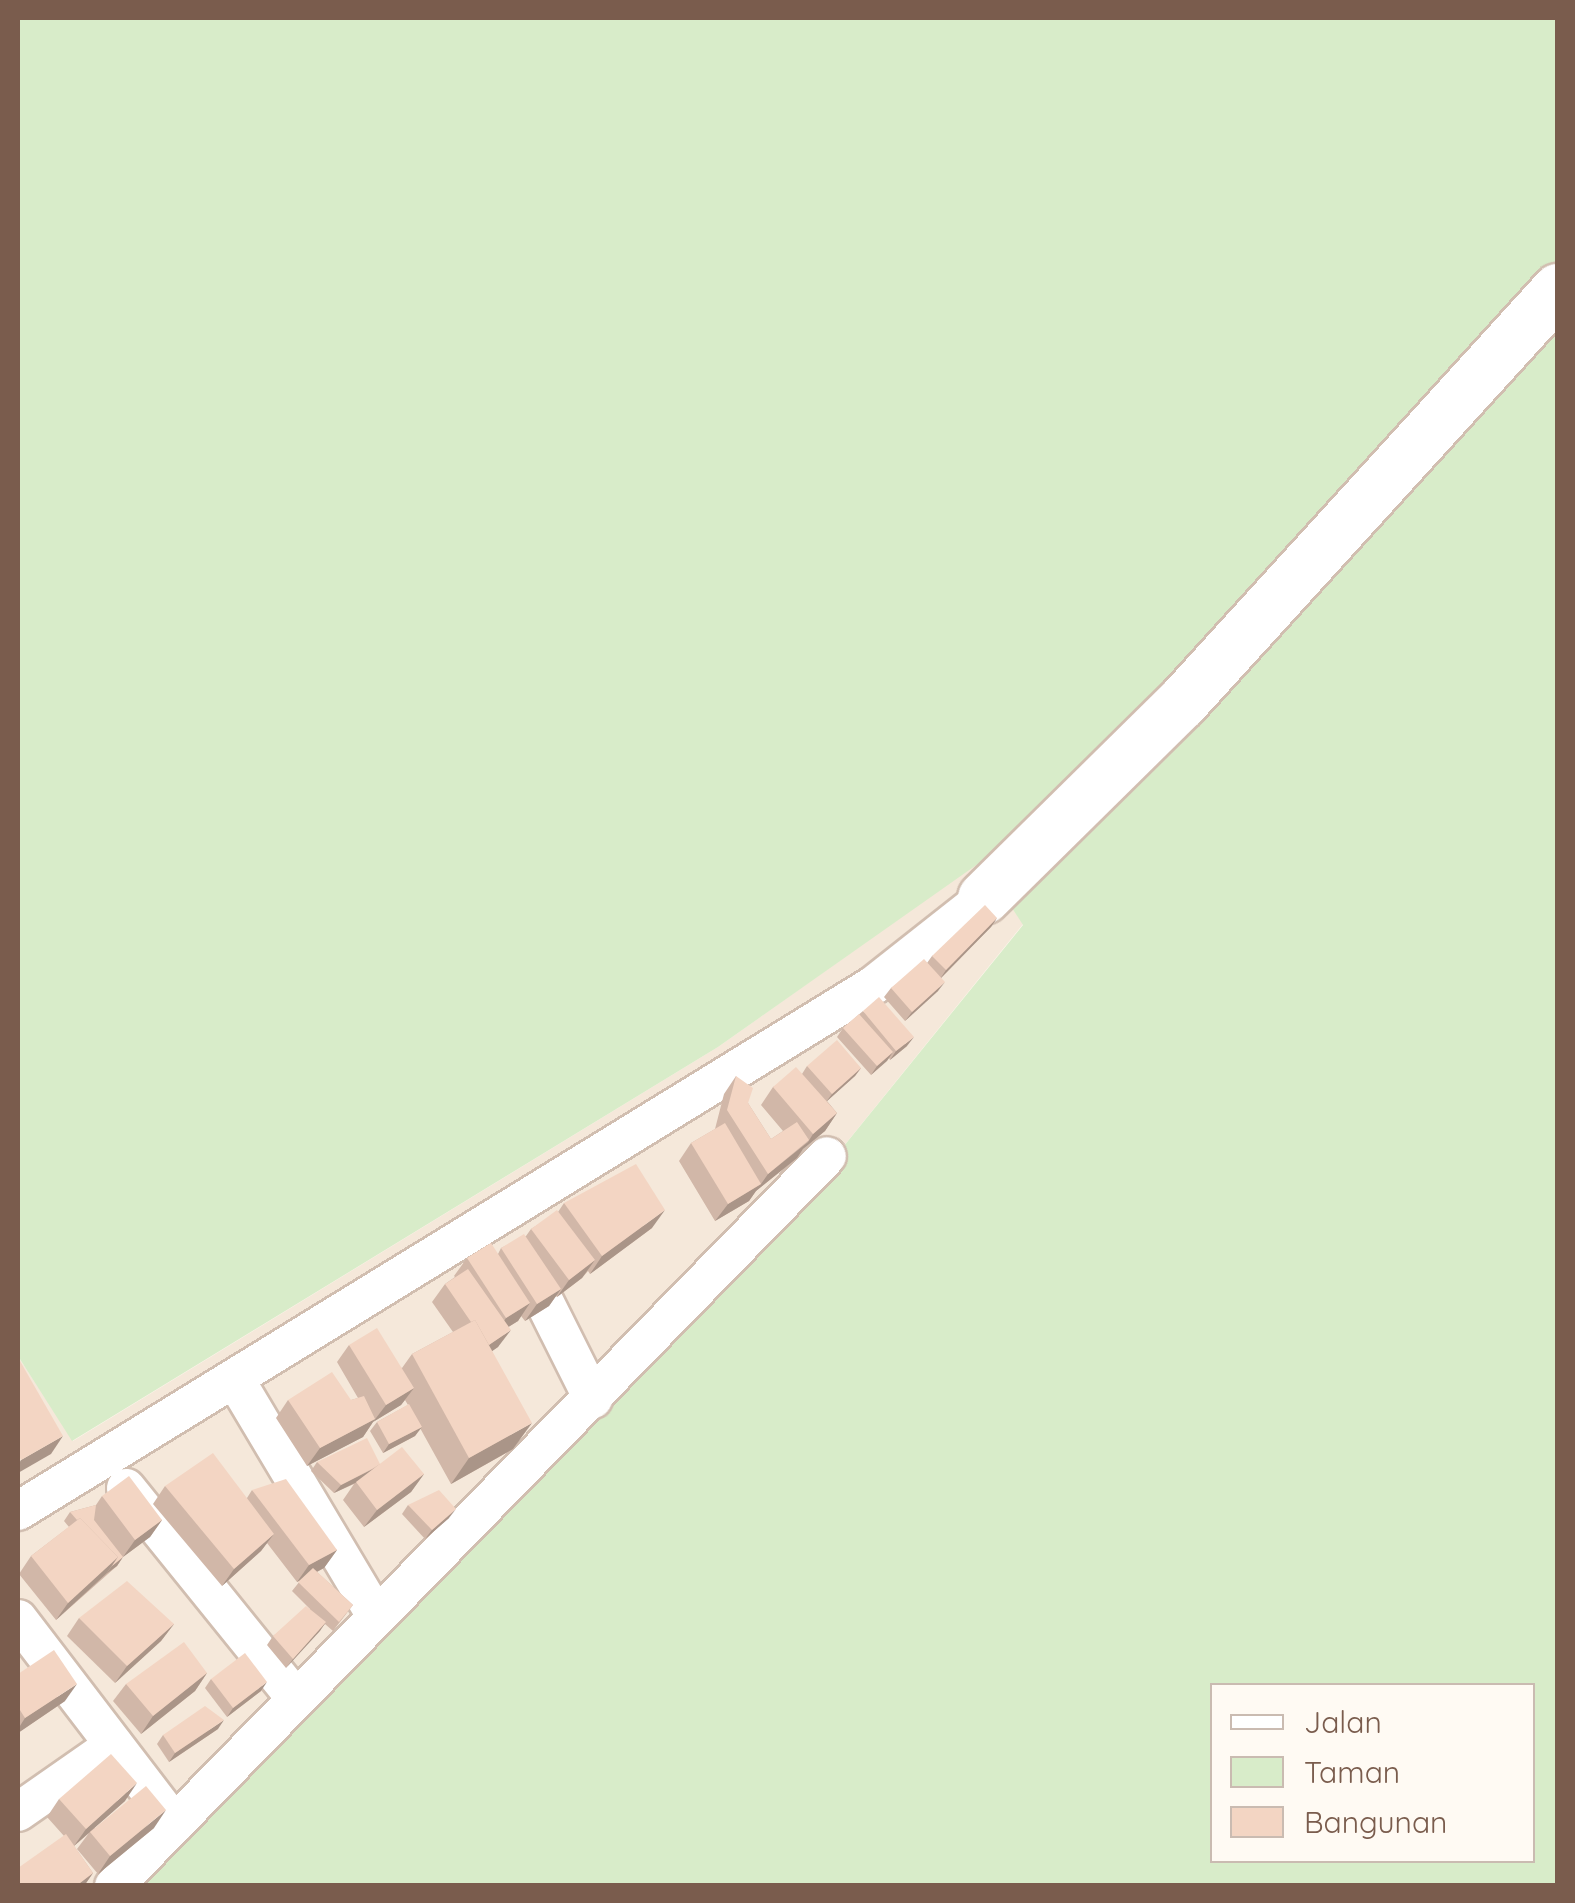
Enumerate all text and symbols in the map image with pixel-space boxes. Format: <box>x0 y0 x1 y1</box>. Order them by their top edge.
legend <box>1210 1683 1535 1863</box>
text: Jalan <box>1304 1703 1382 1741</box>
text: Taman <box>1304 1753 1400 1791</box>
text: Bangunan <box>1304 1803 1447 1841</box>

